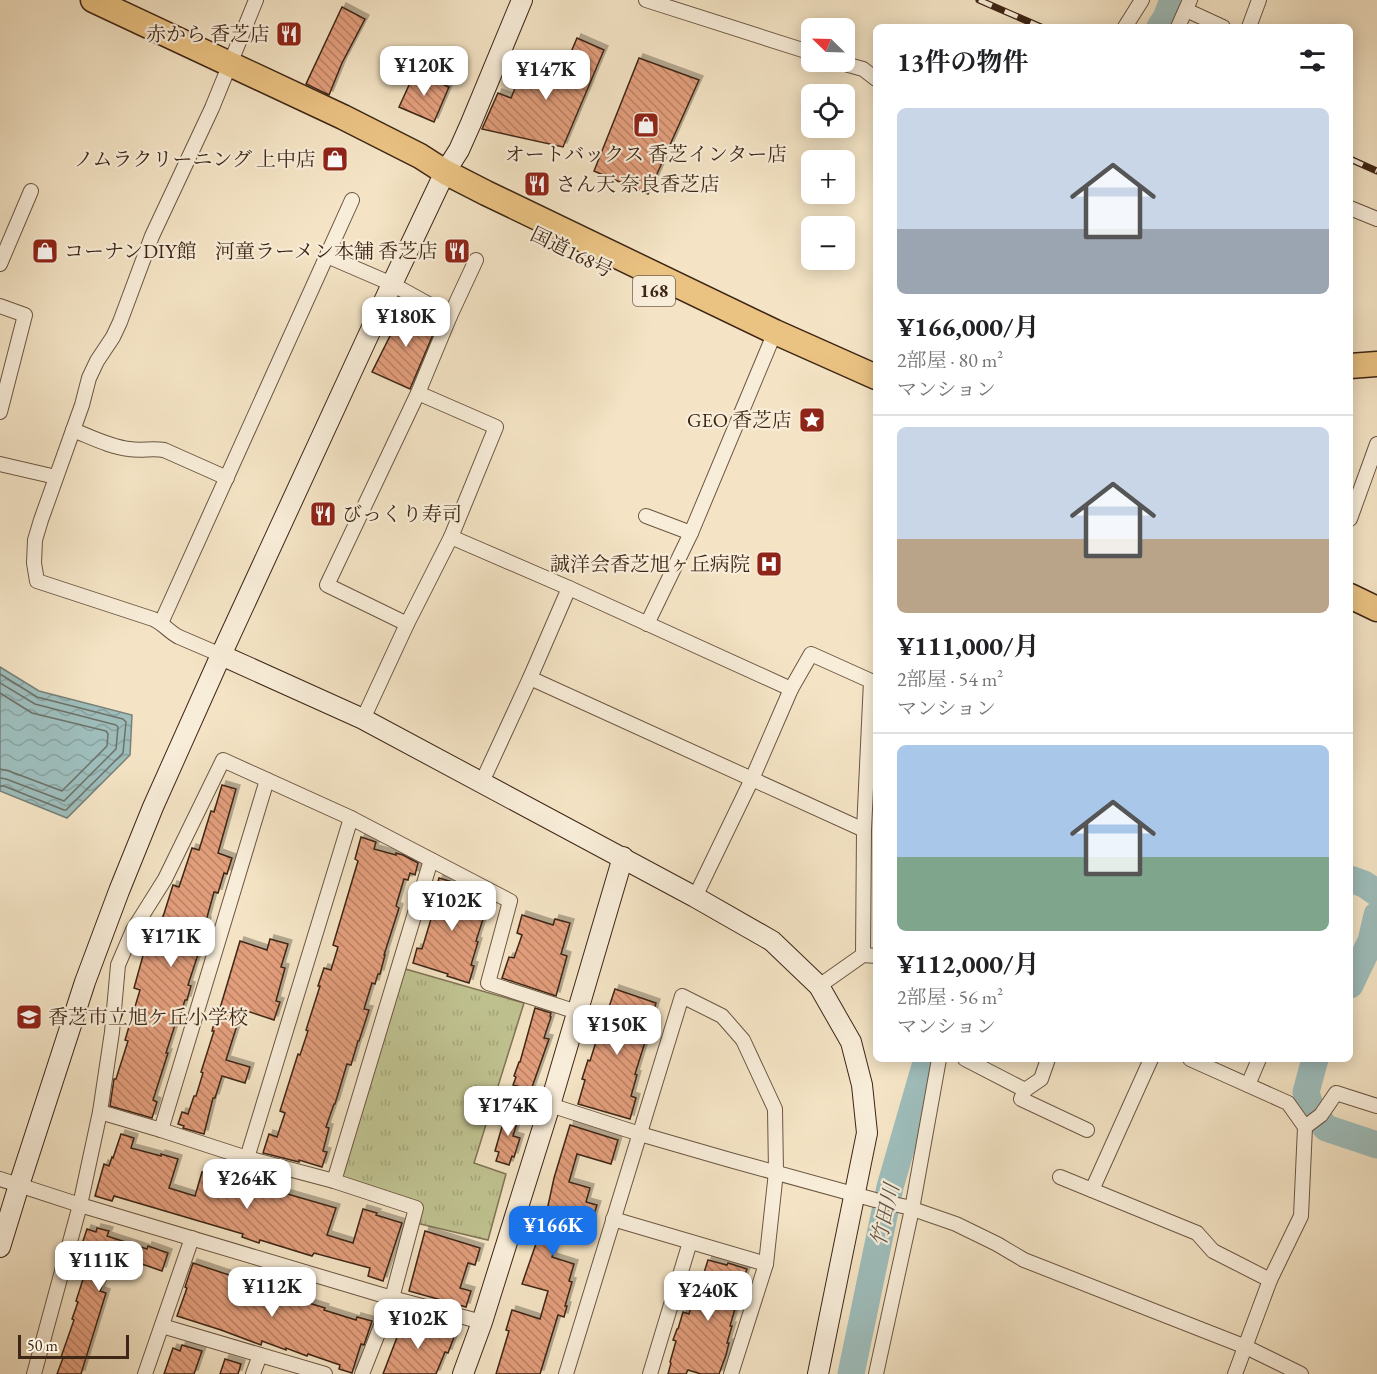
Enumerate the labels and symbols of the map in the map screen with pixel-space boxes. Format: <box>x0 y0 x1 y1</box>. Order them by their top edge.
north arrow <box>801 18 855 72</box>
restaurant icon: 赤から 香芝店 <box>274 19 304 49</box>
place label: 赤から 香芝店 <box>146 21 270 47</box>
pin: ¥120K <box>382 46 466 97</box>
pin: ¥147K <box>504 50 588 101</box>
shop icon: オートバックス 香芝インター店 <box>631 110 661 140</box>
place label: オートバックス 香芝インター店 <box>505 141 787 167</box>
shop icon: ノムラクリーニング 上中店 <box>320 144 350 174</box>
place label: ノムラクリーニング 上中店 <box>74 146 316 172</box>
restaurant icon: さん天 奈良香芝店 <box>522 169 552 199</box>
place label: さん天 奈良香芝店 <box>556 171 720 197</box>
street label: 国道168号 <box>526 221 618 283</box>
shop icon: コーナンDIY館 <box>30 236 60 266</box>
restaurant icon: 河童ラーメン本舗 香芝店 <box>442 236 472 266</box>
place label: コーナンDIY館 <box>64 238 196 264</box>
place label: 河童ラーメン本舗 香芝店 <box>215 238 438 264</box>
road number: 168 <box>633 276 675 306</box>
pin: ¥180K <box>364 297 448 348</box>
place icon: GEO 香芝店 <box>797 405 827 435</box>
place label: GEO 香芝店 <box>687 407 792 433</box>
restaurant icon: びっくり寿司 <box>308 499 338 529</box>
place label: びっくり寿司 <box>342 501 462 527</box>
hospital icon: 誠洋会香芝旭ヶ丘病院 <box>754 549 784 579</box>
place label: 誠洋会香芝旭ヶ丘病院 <box>550 551 750 577</box>
pin: ¥102K <box>410 881 494 932</box>
pin: ¥171K <box>129 917 213 968</box>
school or university icon: 香芝市立旭ケ丘小学校 <box>14 1002 44 1032</box>
place label: 香芝市立旭ケ丘小学校 <box>48 1004 248 1030</box>
pin: ¥150K <box>575 1005 659 1056</box>
pin: ¥174K <box>466 1086 550 1137</box>
pin: ¥264K <box>205 1159 289 1210</box>
water label: 竹田川 <box>864 1179 905 1249</box>
pin: ¥166K <box>511 1206 595 1257</box>
pin: ¥111K <box>57 1241 141 1292</box>
pin: ¥112K <box>230 1267 314 1318</box>
pin: ¥240K <box>666 1271 750 1322</box>
pin: ¥102K <box>376 1299 460 1350</box>
scale bar <box>18 1332 129 1360</box>

